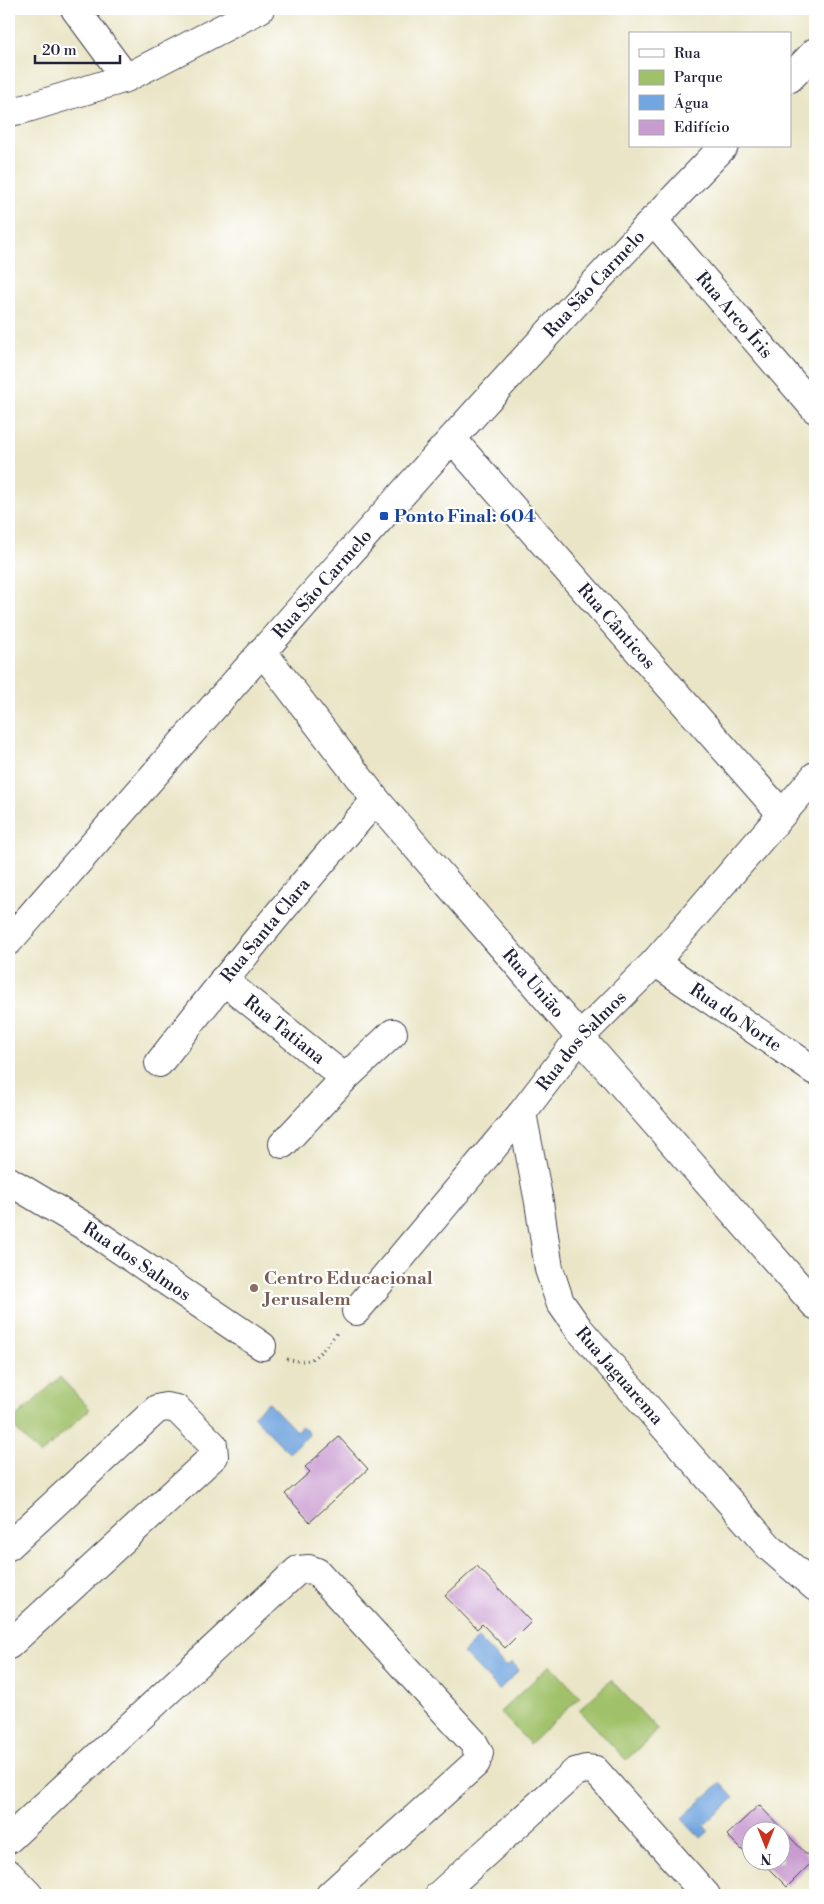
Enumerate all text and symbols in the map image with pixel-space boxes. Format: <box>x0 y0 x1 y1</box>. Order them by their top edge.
scale bar <box>35 32 120 64</box>
legend <box>629 32 792 148</box>
text: 20 m <box>42 41 77 60</box>
text: Rua <box>674 44 701 63</box>
text: Parque <box>674 68 723 87</box>
text: Água <box>673 93 709 113</box>
text: Edifício <box>674 118 730 137</box>
street label: Rua São Carmelo <box>538 225 650 342</box>
street label: Rua Arco Íris <box>691 267 778 363</box>
place label: Ponto Final: 604 <box>394 505 536 528</box>
marker: Ponto Final: 604 <box>378 510 390 522</box>
street label: Rua São Carmelo <box>268 524 377 643</box>
street label: Rua Cânticos <box>572 578 661 674</box>
street label: Rua Santa Clara <box>215 872 315 987</box>
street label: Rua União <box>497 943 570 1022</box>
street label: Rua do Norte <box>685 978 786 1057</box>
street label: Rua dos Salmos <box>531 986 631 1096</box>
street label: Rua Tatiana <box>239 990 331 1070</box>
street label: Rua dos Salmos <box>79 1216 196 1306</box>
place label: Centro Educacional Jerusalem <box>261 1267 433 1311</box>
marker: Centro Educacional Jerusalem <box>248 1282 260 1294</box>
street label: Rua Jaguarema <box>571 1322 669 1430</box>
north arrow <box>742 1822 792 1872</box>
text: N <box>760 1849 772 1867</box>

